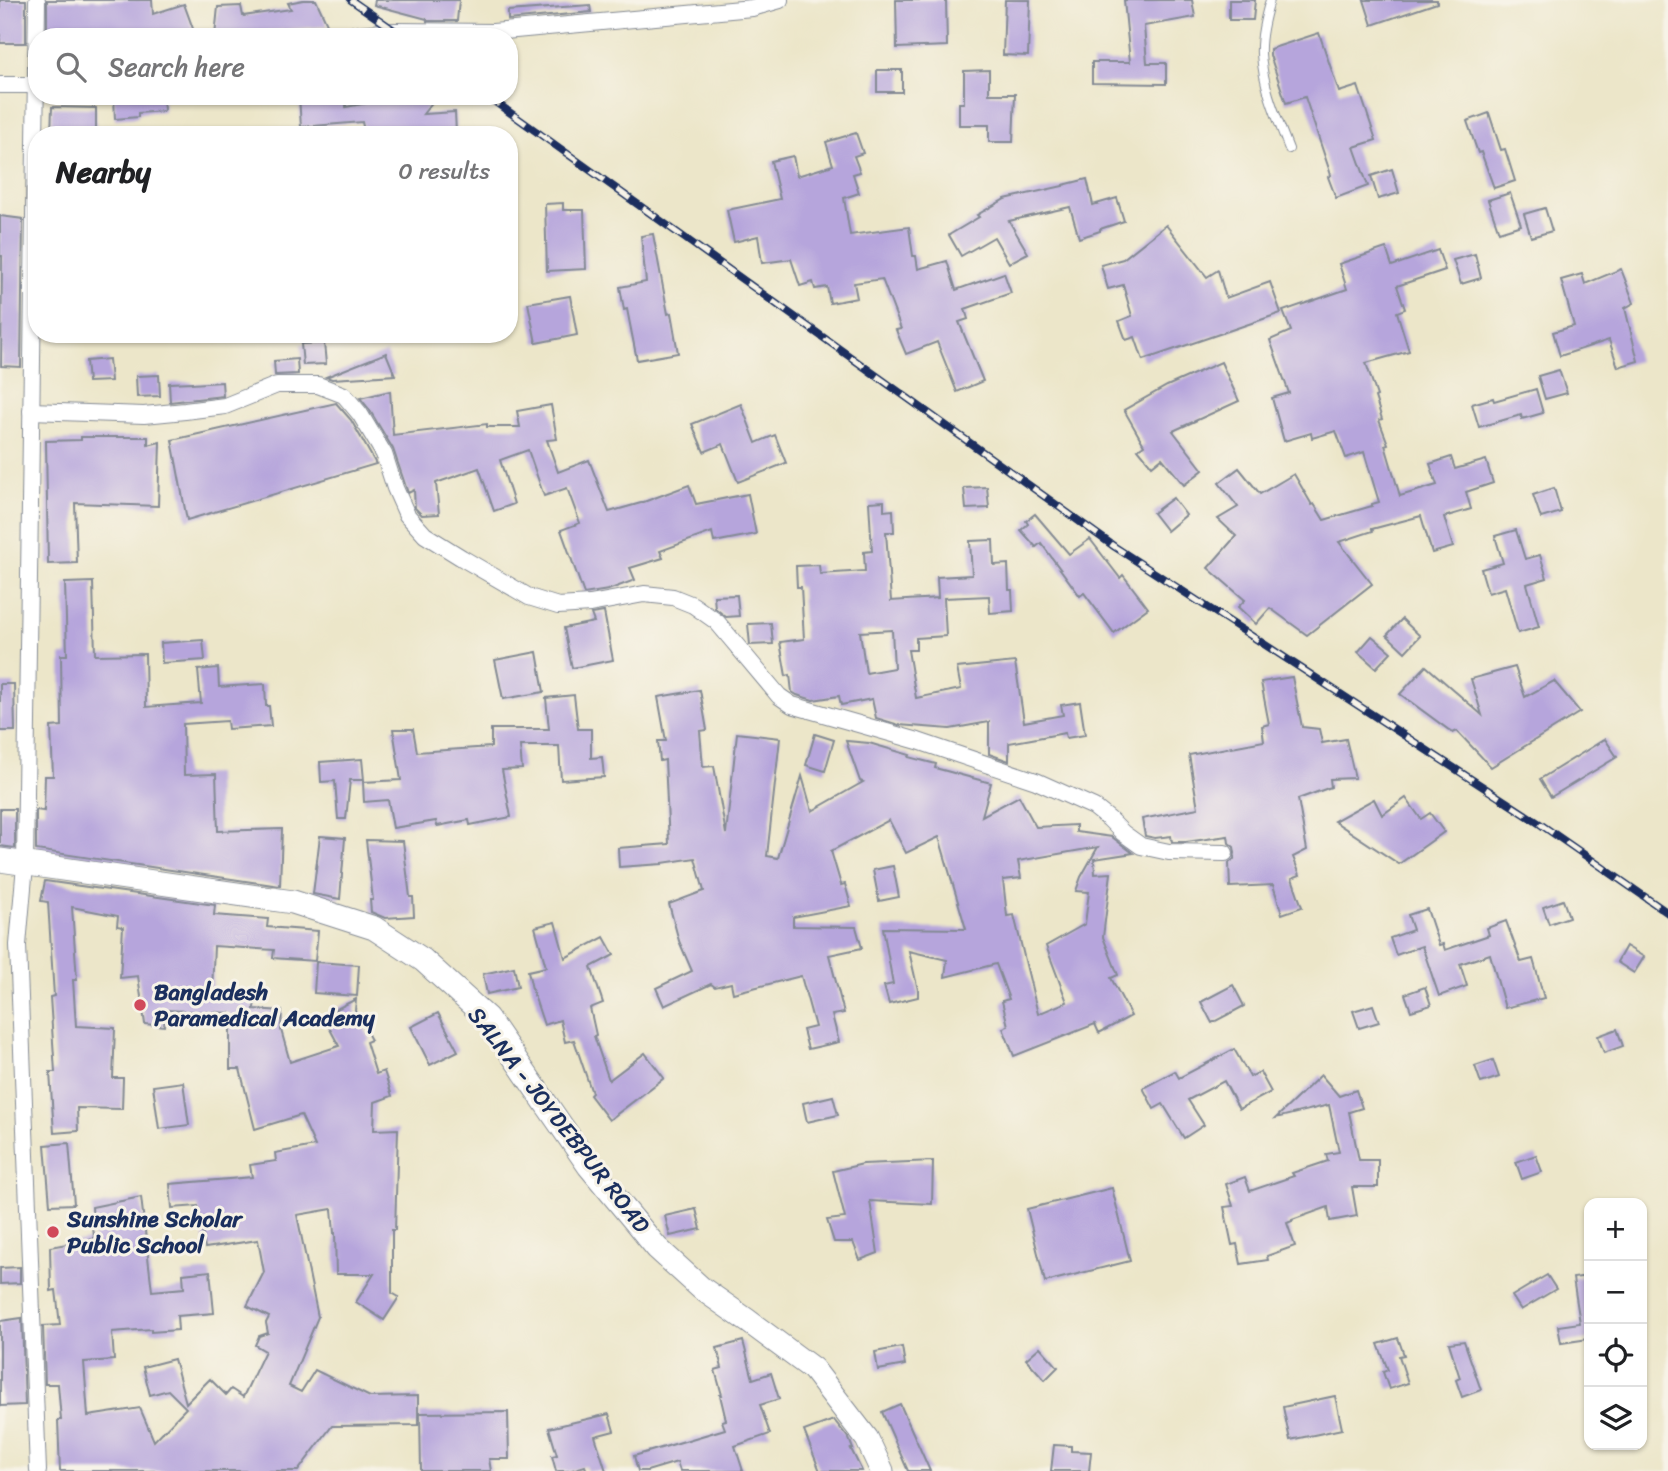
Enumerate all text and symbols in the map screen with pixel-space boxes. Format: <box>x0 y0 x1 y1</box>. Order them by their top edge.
search box <box>28 28 518 105</box>
text: Search here <box>108 44 245 90</box>
icon: search <box>52 48 90 86</box>
text: Nearby <box>56 145 151 199</box>
text: 0 results <box>398 151 490 192</box>
place label: Bangladesh Paramedical Academy <box>154 972 376 1039</box>
marker: Bangladesh Paramedical Academy <box>132 997 148 1013</box>
street label: SALNA - JOYDEBPUR ROAD <box>457 997 661 1243</box>
map controls <box>1584 1198 1647 1450</box>
button: + <box>1584 1198 1647 1261</box>
place label: Sunshine Scholar Public School <box>66 1199 244 1266</box>
marker: Sunshine Scholar Public School <box>45 1224 61 1240</box>
button: − <box>1584 1261 1647 1324</box>
button: locate <box>1584 1324 1647 1387</box>
button: layers <box>1584 1387 1647 1450</box>

